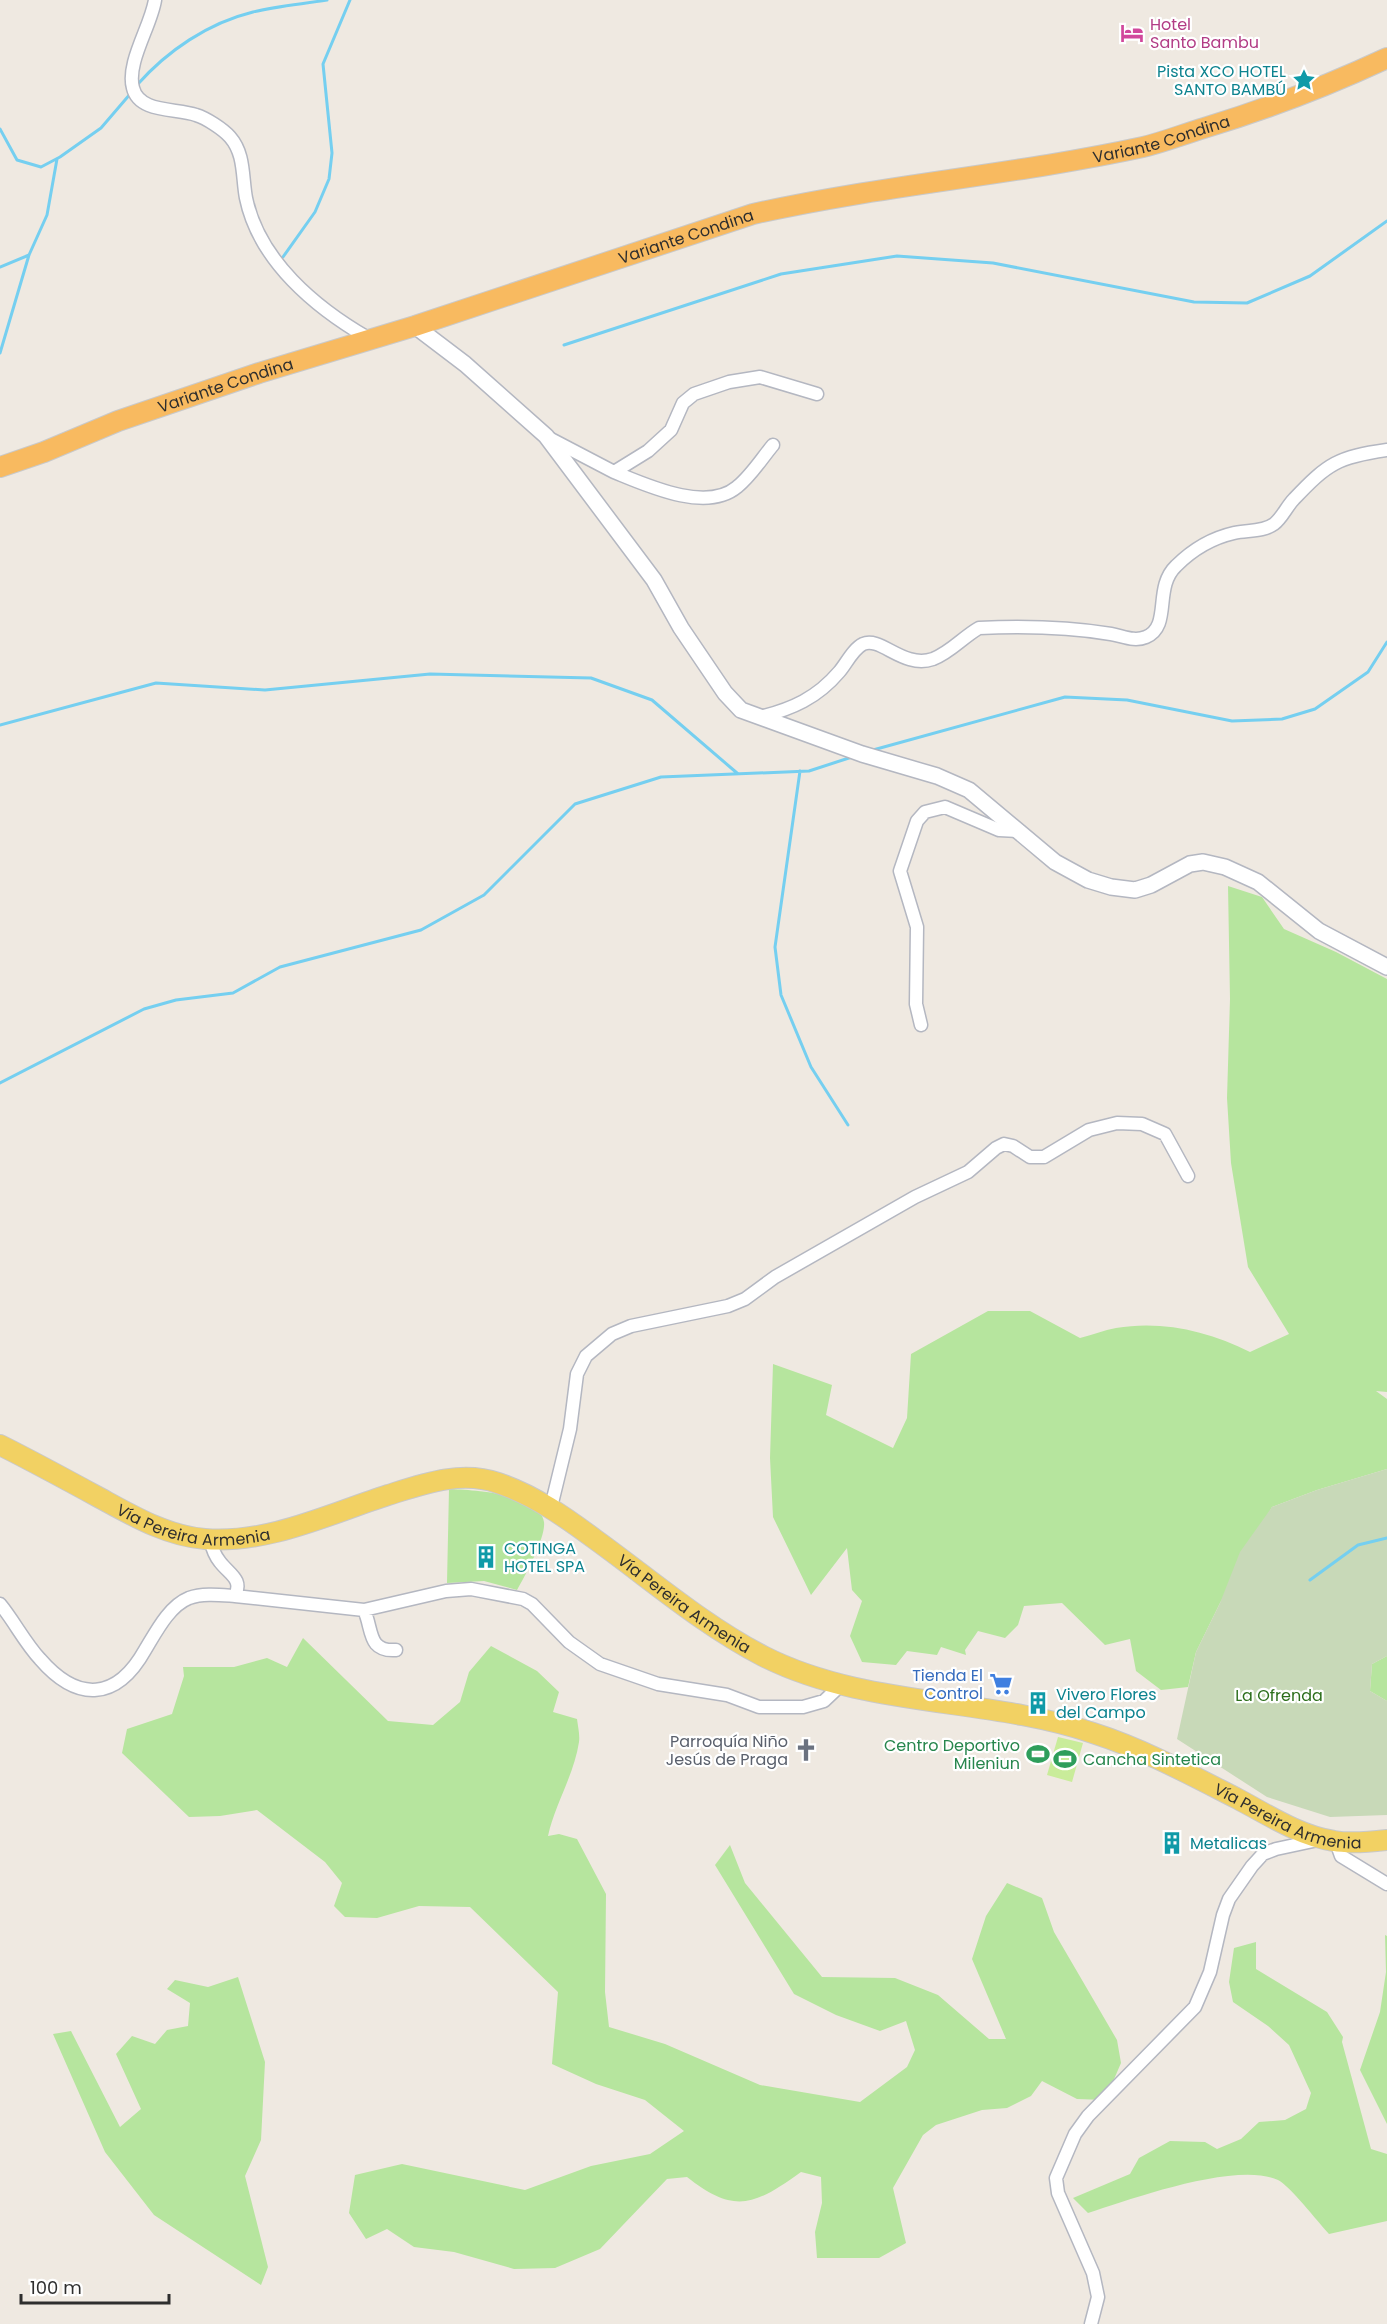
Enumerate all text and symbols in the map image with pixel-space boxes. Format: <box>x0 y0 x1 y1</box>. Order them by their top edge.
place label: Hotel Santo Bambu <box>1150 13 1259 54</box>
hotel icon: Hotel Santo Bambu <box>1119 20 1145 46</box>
place label: Pista XCO HOTEL SANTO BAMBÚ <box>1157 60 1286 101</box>
place icon: Pista XCO HOTEL SANTO BAMBÚ <box>1291 67 1317 93</box>
street label: Variante Condina <box>1091 110 1233 169</box>
street label: Variante Condina <box>615 204 757 270</box>
street label: Variante Condina <box>155 352 296 419</box>
street label: Vía Pereira Armenia <box>113 1498 272 1552</box>
place label: COTINGA HOTEL SPA <box>504 1537 585 1578</box>
building icon: COTINGA HOTEL SPA <box>473 1544 499 1570</box>
street label: Vía Pereira Armenia <box>613 1549 755 1659</box>
place label: Tienda El Control <box>912 1664 983 1705</box>
supermarket icon: Tienda El Control <box>988 1671 1014 1697</box>
place label: Vivero Flores del Campo <box>1056 1683 1157 1724</box>
park label: La Ofrenda <box>1235 1684 1323 1707</box>
building icon: Vivero Flores del Campo <box>1025 1690 1051 1716</box>
place label: Parroquía Niño Jesús de Praga <box>666 1730 788 1771</box>
place label: Centro Deportivo Mileniun <box>884 1734 1020 1775</box>
church icon: Parroquía Niño Jesús de Praga <box>793 1737 819 1763</box>
sports icon: Centro Deportivo Mileniun <box>1025 1741 1051 1767</box>
sports icon: Cancha Sintetica <box>1052 1746 1078 1772</box>
place label: Cancha Sintetica <box>1083 1748 1221 1771</box>
street label: Vía Pereira Armenia <box>1210 1778 1362 1855</box>
building icon: Metalicas <box>1159 1830 1185 1856</box>
place label: Metalicas <box>1190 1832 1267 1855</box>
scale bar <box>21 2267 170 2305</box>
text: 100 m <box>30 2275 82 2300</box>

